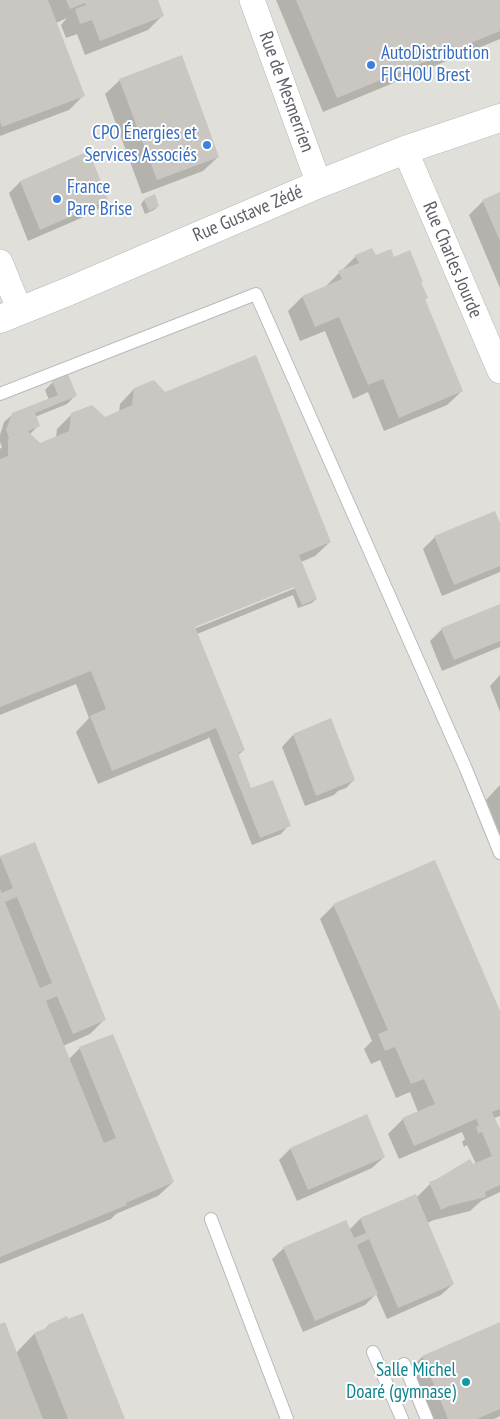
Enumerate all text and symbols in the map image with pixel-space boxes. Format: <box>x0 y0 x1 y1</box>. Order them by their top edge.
street label: Rue de Mesmerrien <box>254 29 318 155</box>
place label: AutoDistribution FICHOU Brest <box>381 43 489 87</box>
marker: AutoDistribution FICHOU Brest <box>365 59 377 71</box>
place label: CPO Énergies et Services Associés <box>84 123 197 167</box>
marker: CPO Énergies et Services Associés <box>201 139 213 151</box>
place label: France Pare Brise <box>67 177 132 221</box>
street label: Rue Gustave Zédé <box>190 181 306 247</box>
marker: France Pare Brise <box>51 193 63 205</box>
street label: Rue Charles Jourde <box>417 198 487 322</box>
place label: Salle Michel Doaré (gymnase) <box>346 1360 456 1404</box>
marker: Salle Michel Doaré (gymnase) <box>460 1376 472 1388</box>

